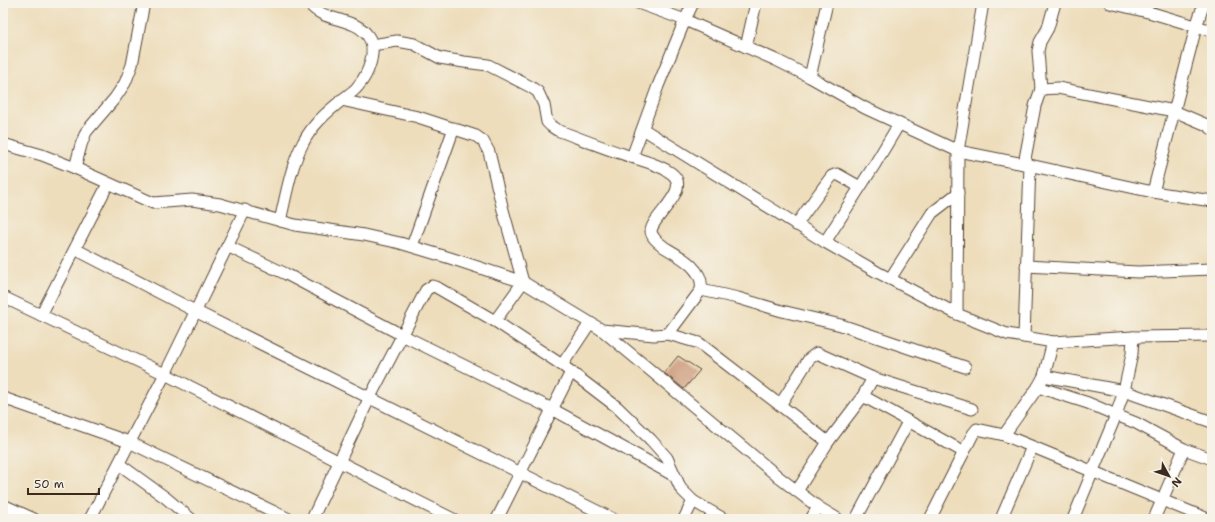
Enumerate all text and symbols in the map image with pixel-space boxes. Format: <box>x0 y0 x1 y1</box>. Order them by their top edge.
north arrow <box>1149 456 1189 496</box>
scale bar <box>28 470 99 496</box>
text: N <box>1168 474 1185 490</box>
text: 50 m <box>34 476 64 492</box>

